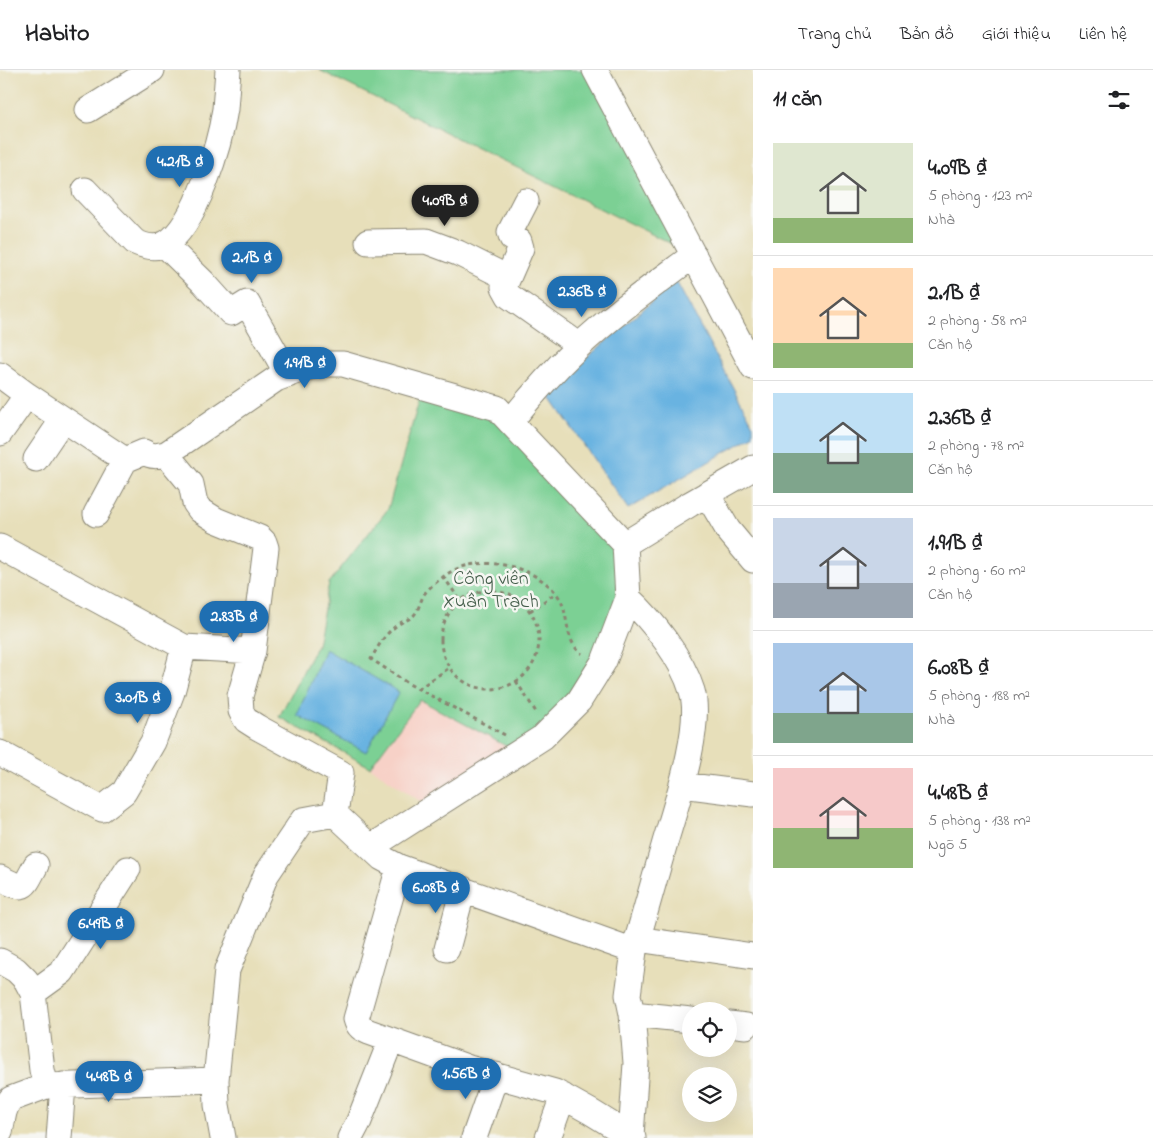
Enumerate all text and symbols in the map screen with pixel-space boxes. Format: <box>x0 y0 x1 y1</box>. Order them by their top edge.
text: Habito <box>25 17 89 52</box>
text: Trang chủ <box>798 22 872 48</box>
text: Bản đồ <box>900 22 954 48</box>
text: Giới thiệu <box>982 22 1051 48</box>
text: Liên hệ <box>1079 22 1128 48</box>
text: 11 căn <box>773 85 822 115</box>
icon: filters <box>1105 86 1133 114</box>
pin: 4.21B ₫ <box>134 146 226 188</box>
text: 4.21B ₫ <box>157 150 203 174</box>
text: 4.09B ₫ <box>928 154 987 184</box>
icon: home <box>813 163 873 223</box>
pin: 4.09B ₫ <box>399 184 491 227</box>
text: 5 phòng · 123 m² <box>928 184 1033 208</box>
text: 4.09B ₫ <box>423 189 467 213</box>
text: Nhà <box>928 208 955 232</box>
pin: 2.1B ₫ <box>211 242 293 284</box>
text: 2.1B ₫ <box>232 246 272 270</box>
pin: 2.36B ₫ <box>536 276 628 318</box>
text: 2.1B ₫ <box>928 279 980 309</box>
text: 2.36B ₫ <box>558 280 606 304</box>
icon: home <box>813 288 873 348</box>
text: 2 phòng · 58 m² <box>928 309 1027 333</box>
text: Căn hộ <box>928 333 972 357</box>
pin: 1.91B ₫ <box>259 346 351 389</box>
text: 1.91B ₫ <box>284 351 326 375</box>
text: 2.36B ₫ <box>928 404 991 434</box>
icon: home <box>813 413 873 473</box>
text: 2 phòng · 78 m² <box>928 434 1024 458</box>
text: Căn hộ <box>928 458 972 482</box>
text: 1.91B ₫ <box>928 529 982 559</box>
icon: home <box>813 538 873 598</box>
text: 2 phòng · 60 m² <box>928 559 1026 583</box>
park label: Công viên Xuân Trạch <box>443 565 539 617</box>
text: Căn hộ <box>928 583 972 607</box>
pin: 2.83B ₫ <box>188 600 280 643</box>
text: 2.83B ₫ <box>211 605 258 629</box>
text: 6.08B ₫ <box>928 654 989 684</box>
icon: home <box>813 663 873 723</box>
pin: 3.01B ₫ <box>92 682 184 724</box>
text: 5 phòng · 188 m² <box>928 684 1030 708</box>
text: 3.01B ₫ <box>115 686 161 710</box>
text: Nhà <box>928 708 955 732</box>
text: 4.48B ₫ <box>928 779 988 809</box>
icon: home <box>813 788 873 848</box>
text: 5 phòng · 138 m² <box>928 809 1031 833</box>
text: Ngõ 5 <box>928 833 967 857</box>
pin: 6.08B ₫ <box>390 872 482 914</box>
text: 6.08B ₫ <box>413 876 459 900</box>
pin: 6.49B ₫ <box>55 908 147 950</box>
text: 6.49B ₫ <box>79 912 123 936</box>
map controls <box>682 1002 737 1122</box>
button: locate <box>682 1002 737 1057</box>
pin: 1.56B ₫ <box>420 1058 512 1100</box>
pin: 4.48B ₫ <box>63 1060 155 1103</box>
text: 1.56B ₫ <box>442 1062 490 1086</box>
text: 4.48B ₫ <box>86 1065 132 1089</box>
button: layers <box>682 1067 737 1122</box>

